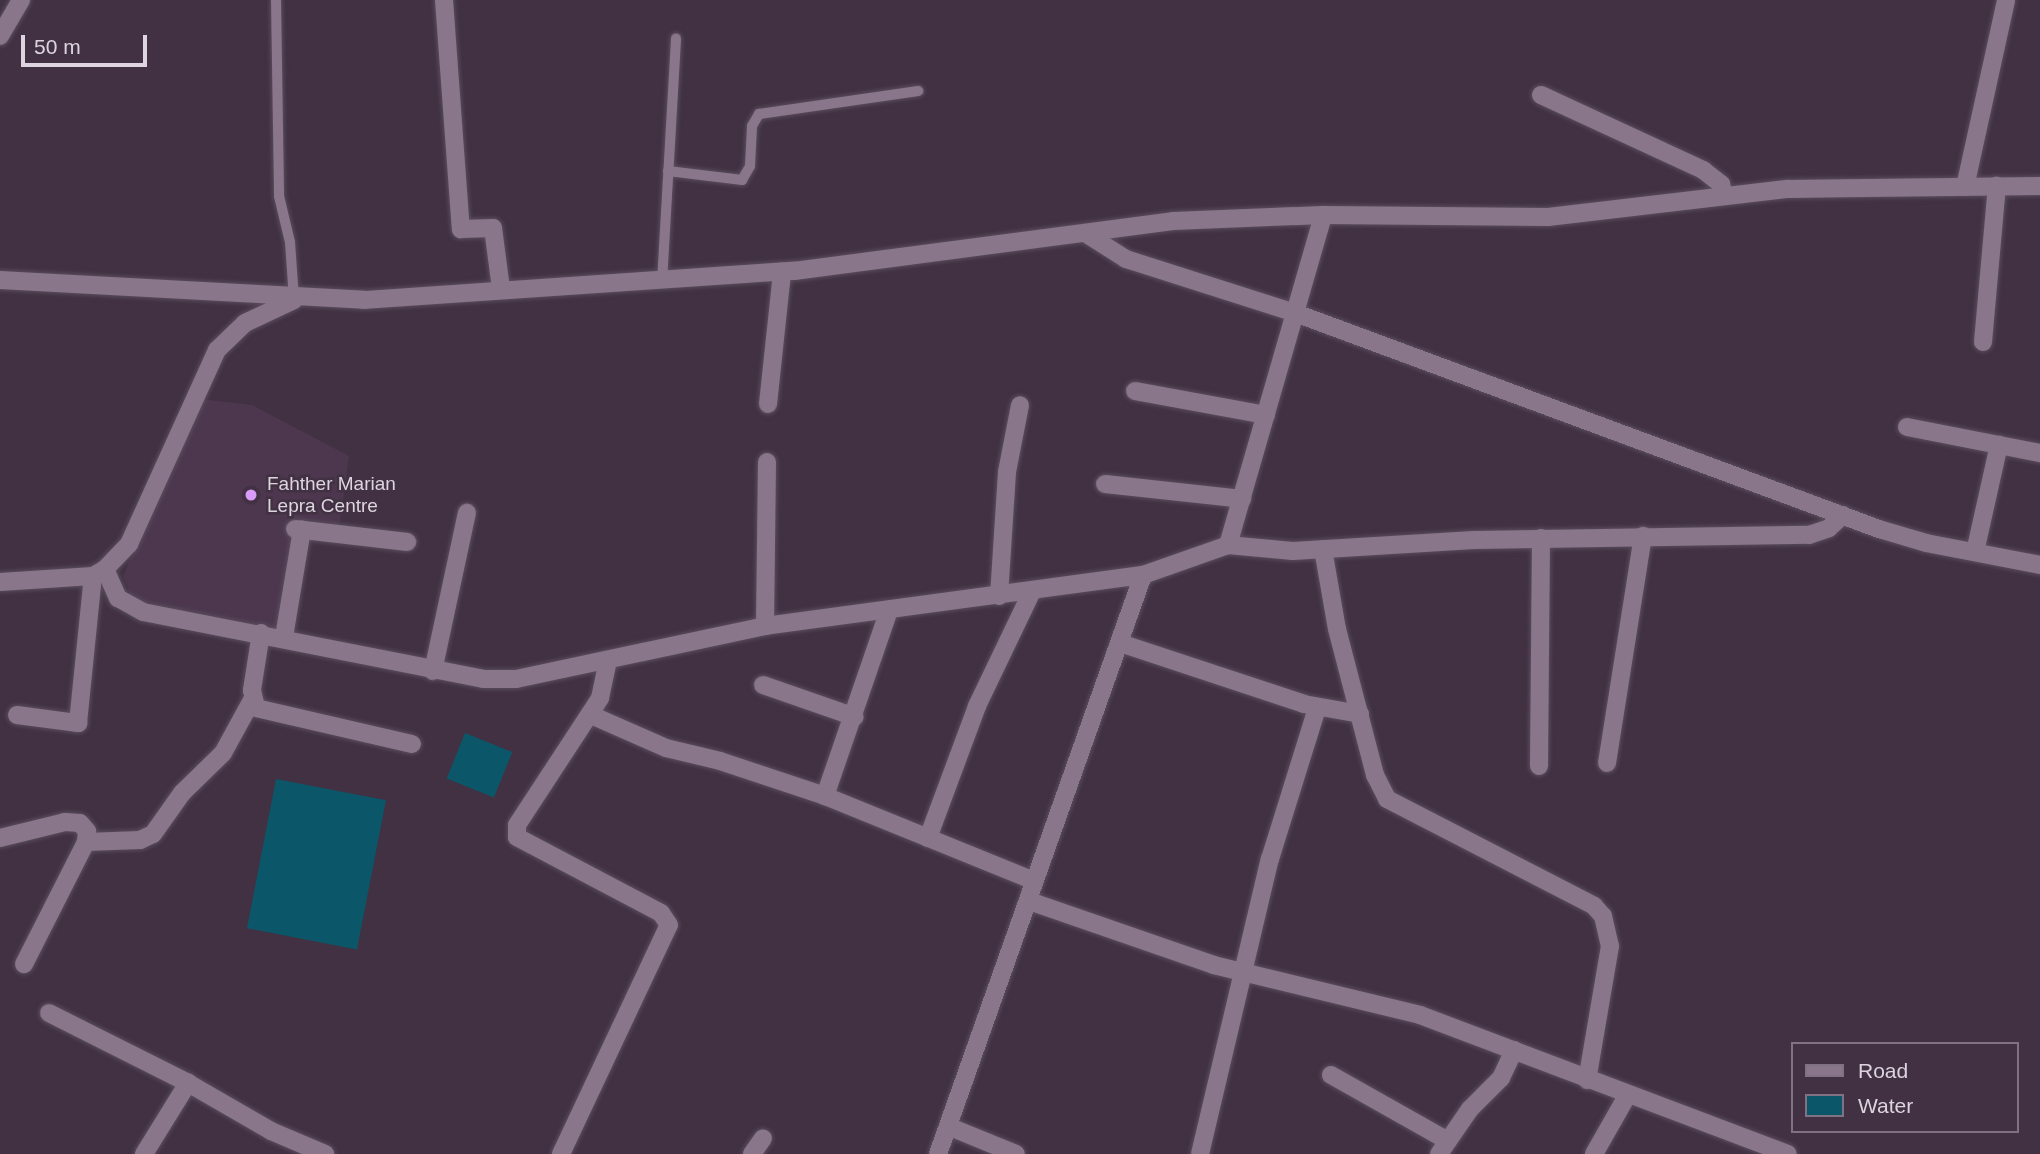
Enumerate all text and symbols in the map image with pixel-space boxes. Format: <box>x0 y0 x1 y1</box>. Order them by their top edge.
scale bar <box>24 21 150 65</box>
text: 50 m <box>34 35 81 58</box>
place label: Fahther Marian Lepra Centre <box>267 473 396 517</box>
marker: Fahther Marian Lepra Centre <box>241 485 261 505</box>
legend <box>1792 1042 2019 1133</box>
text: Road <box>1858 1059 1908 1082</box>
text: Water <box>1858 1094 1913 1117</box>

